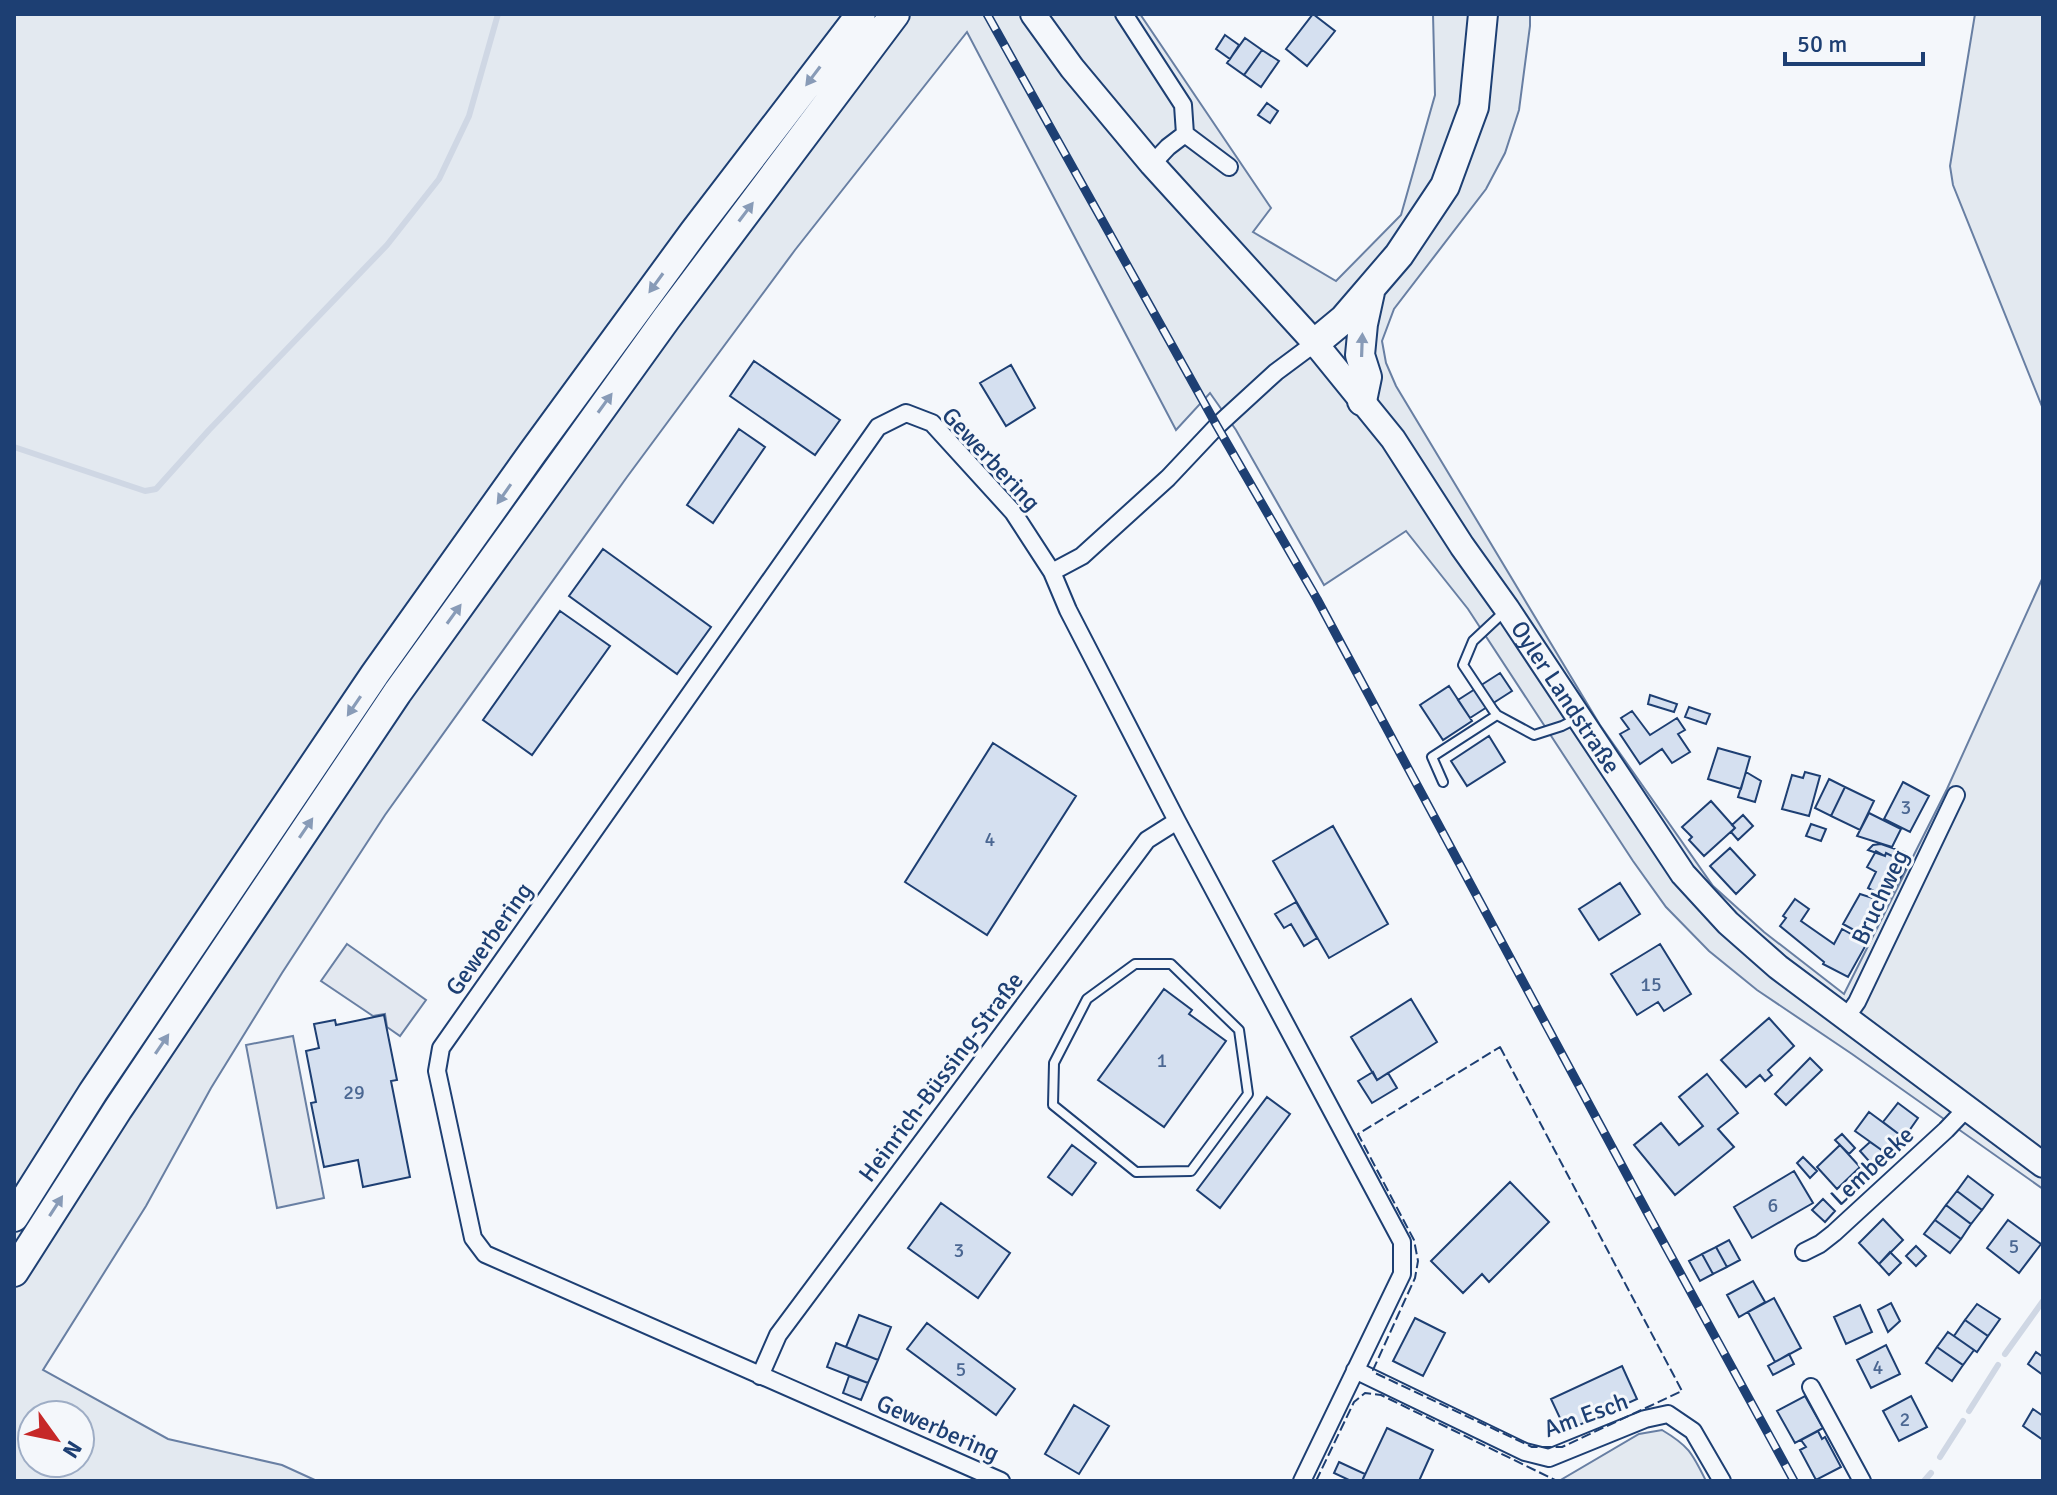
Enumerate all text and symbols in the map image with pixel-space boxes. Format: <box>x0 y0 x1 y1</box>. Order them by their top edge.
scale bar <box>1785 16 1923 66</box>
text: 50 m <box>1797 29 1847 59</box>
one-way arrow <box>806 66 822 86</box>
one-way arrow <box>738 201 754 222</box>
one-way arrow <box>649 273 665 294</box>
one-way arrow <box>1356 332 1369 357</box>
one-way arrow <box>597 392 613 413</box>
street label: Gewerbering <box>935 401 1047 517</box>
one-way arrow <box>497 483 512 504</box>
one-way arrow <box>446 603 461 624</box>
street label: Oyler Landstraße <box>1504 615 1627 779</box>
one-way arrow <box>347 696 362 717</box>
house number: 3 <box>1901 795 1911 820</box>
one-way arrow <box>299 817 313 839</box>
house number: 4 <box>985 827 996 852</box>
street label: Bruchweg <box>1845 845 1915 949</box>
street label: Gewerbering <box>439 877 539 1001</box>
street label: Heinrich-Büssing-Straße <box>852 966 1030 1188</box>
house number: 15 <box>1640 972 1662 997</box>
one-way arrow <box>154 1033 168 1055</box>
house number: 1 <box>1157 1048 1167 1073</box>
house number: 29 <box>343 1080 365 1105</box>
street label: Lembeeke <box>1824 1120 1920 1212</box>
house number: 6 <box>1768 1193 1778 1218</box>
one-way arrow <box>48 1196 63 1217</box>
house number: 5 <box>2009 1234 2019 1259</box>
house number: 3 <box>954 1238 964 1263</box>
house number: 4 <box>1873 1355 1884 1380</box>
house number: 5 <box>956 1357 966 1382</box>
street label: Am Esch <box>1540 1386 1632 1444</box>
street label: Gewerbering <box>872 1388 1004 1468</box>
north arrow <box>16 1399 96 1479</box>
house number: 2 <box>1900 1407 1910 1432</box>
text: N <box>57 1436 88 1463</box>

